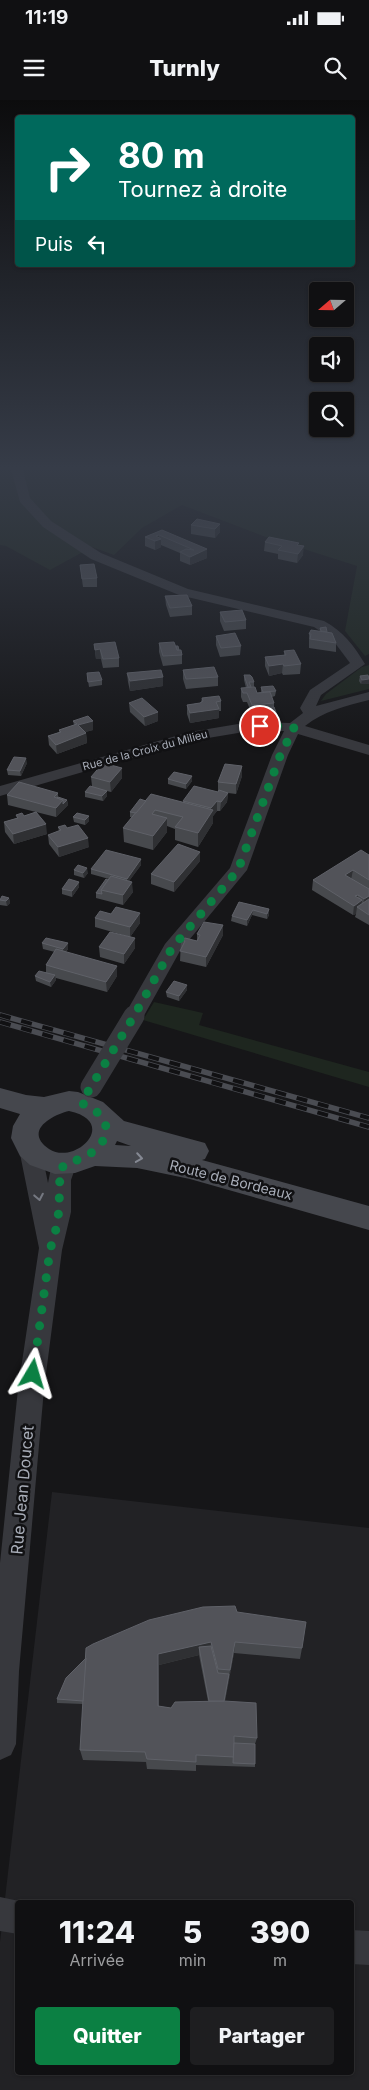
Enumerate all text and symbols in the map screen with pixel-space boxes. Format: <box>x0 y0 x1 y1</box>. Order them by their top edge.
text: 11:19 <box>25 6 68 29</box>
icon: menu <box>20 54 48 82</box>
icon: search <box>321 54 349 82</box>
text: Turnly <box>149 55 220 81</box>
text: 80 m <box>118 134 205 176</box>
icon: right <box>35 135 100 200</box>
text: Tournez à droite <box>118 176 287 202</box>
icon: left <box>83 230 111 258</box>
text: Puis <box>35 233 73 256</box>
north arrow <box>309 282 354 328</box>
map controls <box>309 282 354 437</box>
button: sound <box>309 337 354 382</box>
button: search <box>309 392 354 437</box>
pin <box>239 705 281 747</box>
icon: arrive <box>246 712 274 740</box>
street label: Rue de la Croix du Milieu <box>81 727 209 773</box>
one-way arrow <box>135 1152 143 1163</box>
street label: Route de Bordeaux <box>168 1156 295 1203</box>
one-way arrow <box>33 1192 44 1201</box>
position arrow <box>6 1347 58 1399</box>
street label: Rue Jean Doucet <box>6 1425 38 1555</box>
text: 11:24 <box>59 1914 135 1950</box>
text: 5 <box>183 1914 202 1950</box>
text: 390 <box>250 1914 310 1950</box>
text: Arrivée <box>70 1950 124 1970</box>
text: min <box>179 1950 206 1970</box>
text: m <box>273 1950 287 1970</box>
button: Quitter <box>35 2007 180 2065</box>
button: Partager <box>190 2007 334 2065</box>

